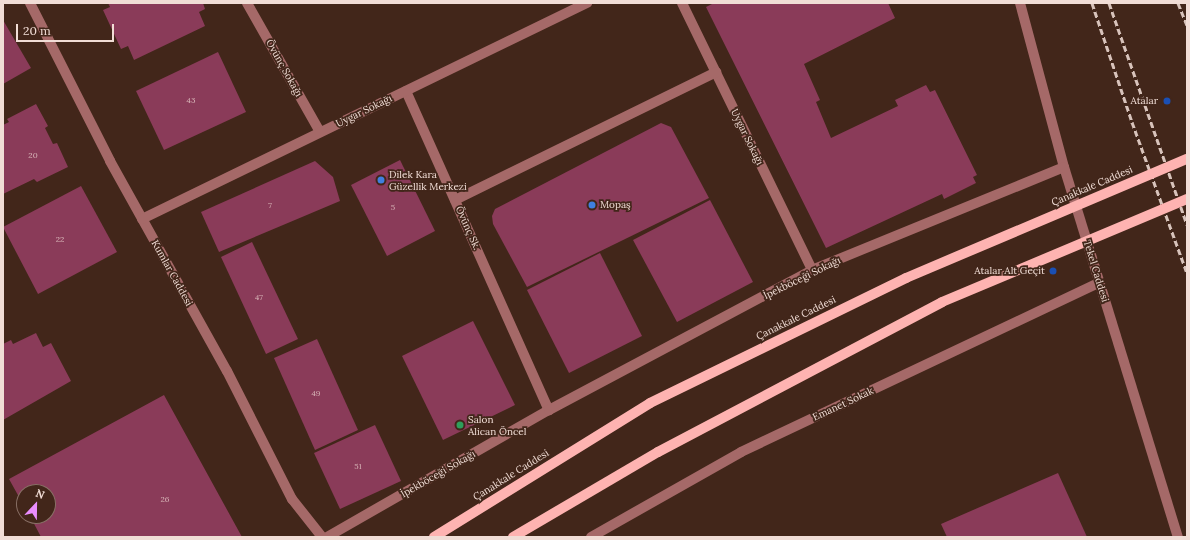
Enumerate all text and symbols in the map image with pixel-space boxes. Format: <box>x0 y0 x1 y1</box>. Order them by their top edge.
scale bar <box>18 16 116 42</box>
text: 20 m <box>23 23 51 38</box>
street label: Övünç Sokağı <box>263 37 305 99</box>
street label: Uygar Sokağı <box>334 92 394 130</box>
place label: Atalar <box>1131 95 1158 107</box>
marker: Atalar <box>1161 95 1173 107</box>
house number: 43 <box>187 96 195 106</box>
street label: Uygar Sokağı <box>728 107 766 167</box>
house number: 20 <box>28 151 38 161</box>
street label: Çanakkale Caddesi <box>1050 163 1134 209</box>
place label: Dilek Kara Güzellik Merkezi <box>389 168 467 192</box>
marker: Dilek Kara Güzellik Merkezi <box>376 175 386 185</box>
place label: Mopaş <box>600 199 631 211</box>
marker: Mopaş <box>587 200 597 210</box>
house number: 7 <box>268 201 272 211</box>
house number: 5 <box>391 203 395 213</box>
street label: Övünç Sk. <box>453 204 483 252</box>
house number: 22 <box>56 235 64 245</box>
street label: Kumlar Caddesi <box>149 238 195 308</box>
street label: Tekel Caddesi <box>1081 238 1111 304</box>
street label: İpekböceği Sokağı <box>762 254 842 302</box>
place label: Atalar Alt Geçit <box>974 265 1045 277</box>
marker: Atalar Alt Geçit <box>1048 266 1058 276</box>
house number: 47 <box>255 293 263 303</box>
street label: Çanakkale Caddesi <box>754 294 838 342</box>
street label: Emanet Sokak <box>811 385 875 423</box>
house number: 49 <box>312 389 320 399</box>
place label: Salon Alican Öncel <box>468 413 526 436</box>
marker: Salon Alican Öncel <box>455 420 465 430</box>
street label: Çanakkale Caddesi <box>471 447 551 503</box>
street label: İpekböceği Sokağı <box>399 448 477 500</box>
house number: 51 <box>354 462 362 472</box>
north arrow <box>16 484 56 524</box>
text: N <box>34 486 47 502</box>
house number: 26 <box>161 495 169 505</box>

